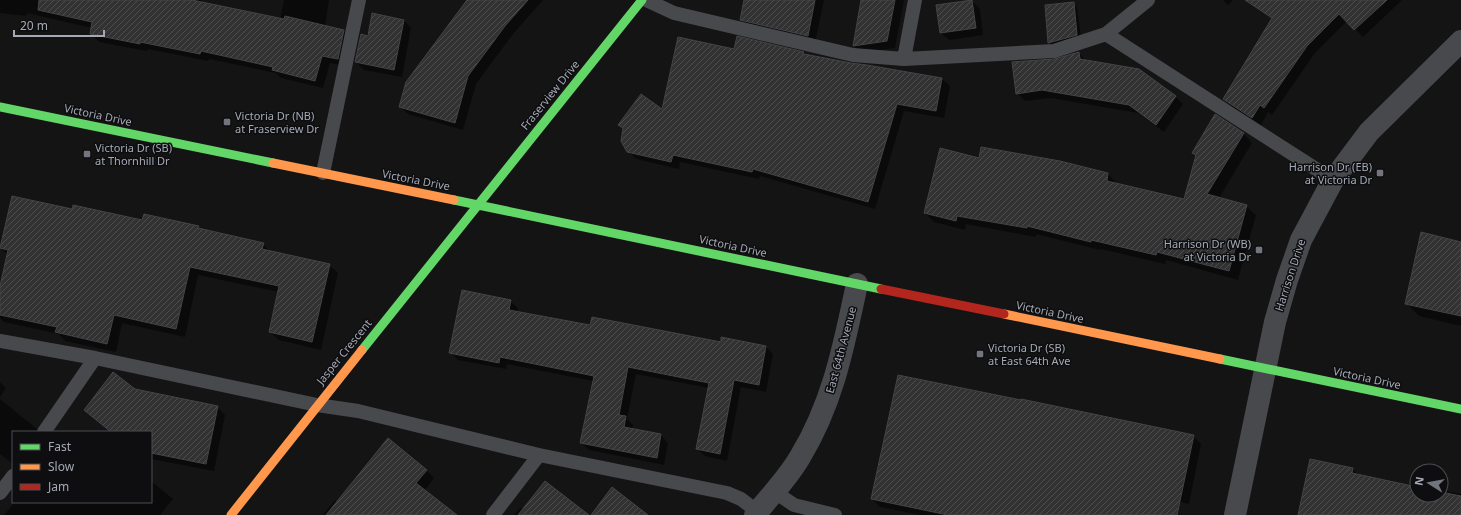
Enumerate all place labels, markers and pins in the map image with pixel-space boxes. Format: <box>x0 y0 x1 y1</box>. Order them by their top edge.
place label: Victoria Dr (NB) at Fraserview Dr <box>235 108 319 136</box>
marker: Victoria Dr (NB) at Fraserview Dr <box>222 117 232 127</box>
place label: Victoria Dr (SB) at Thornhill Dr <box>95 140 172 168</box>
marker: Victoria Dr (SB) at Thornhill Dr <box>82 149 92 159</box>
place label: Harrison Dr (EB) at Victoria Dr <box>1289 159 1372 187</box>
marker: Harrison Dr (EB) at Victoria Dr <box>1375 168 1385 178</box>
place label: Harrison Dr (WB) at Victoria Dr <box>1164 236 1251 264</box>
marker: Harrison Dr (WB) at Victoria Dr <box>1254 245 1264 255</box>
place label: Victoria Dr (SB) at East 64th Ave <box>988 340 1070 368</box>
marker: Victoria Dr (SB) at East 64th Ave <box>975 349 985 359</box>

